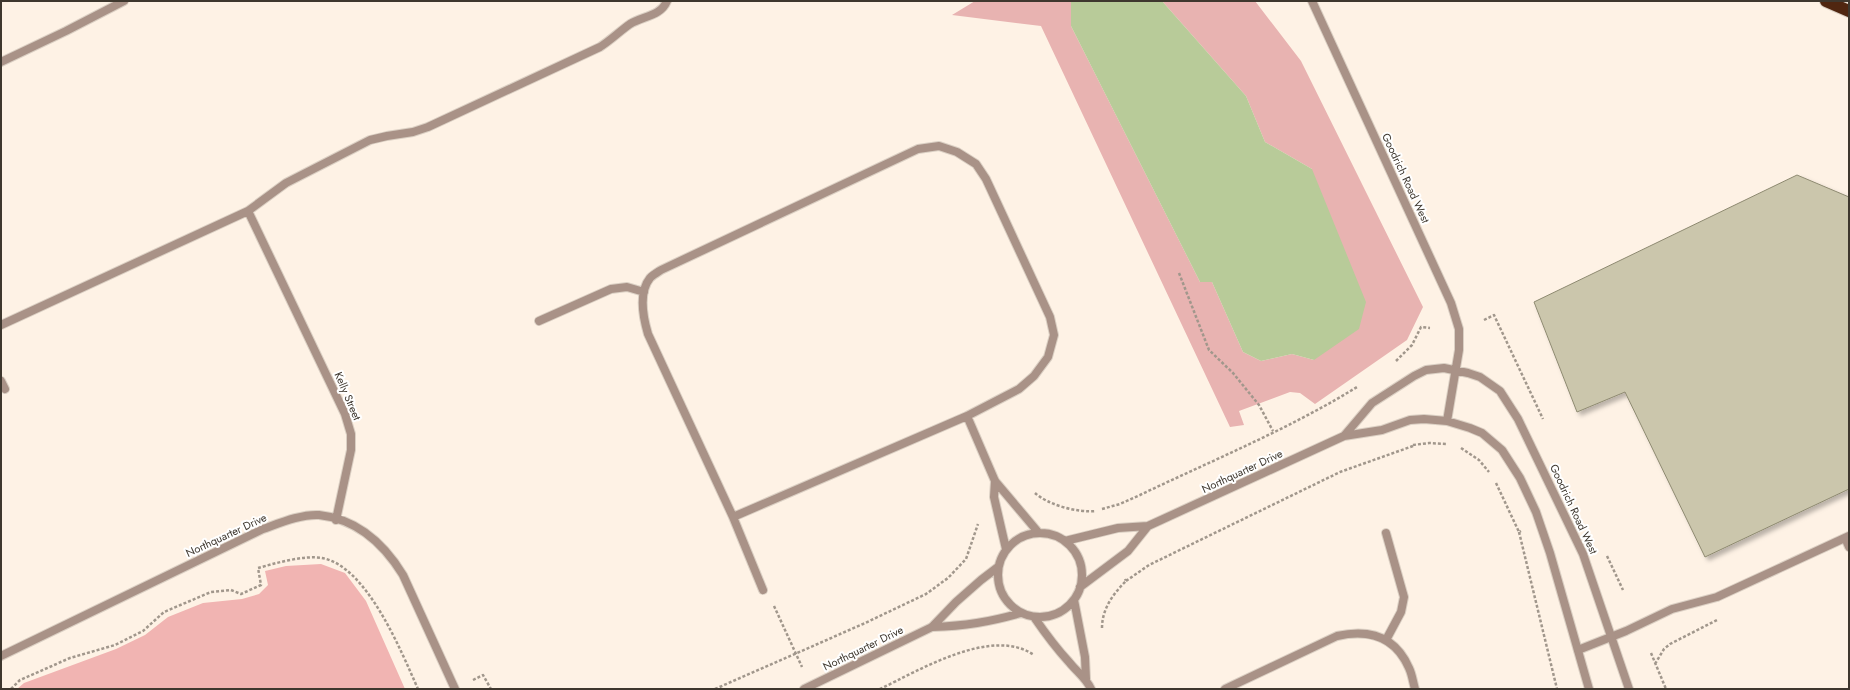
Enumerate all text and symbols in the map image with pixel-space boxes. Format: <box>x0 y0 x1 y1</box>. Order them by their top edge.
street label: Goodrich Road West <box>1378 130 1434 226</box>
street label: Kelly Street <box>331 369 365 423</box>
street label: Northquarter Drive <box>1199 445 1285 497</box>
street label: Goodrich Road West <box>1546 461 1602 557</box>
street label: Northquarter Drive <box>183 509 269 561</box>
street label: Northquarter Drive <box>820 621 906 674</box>

